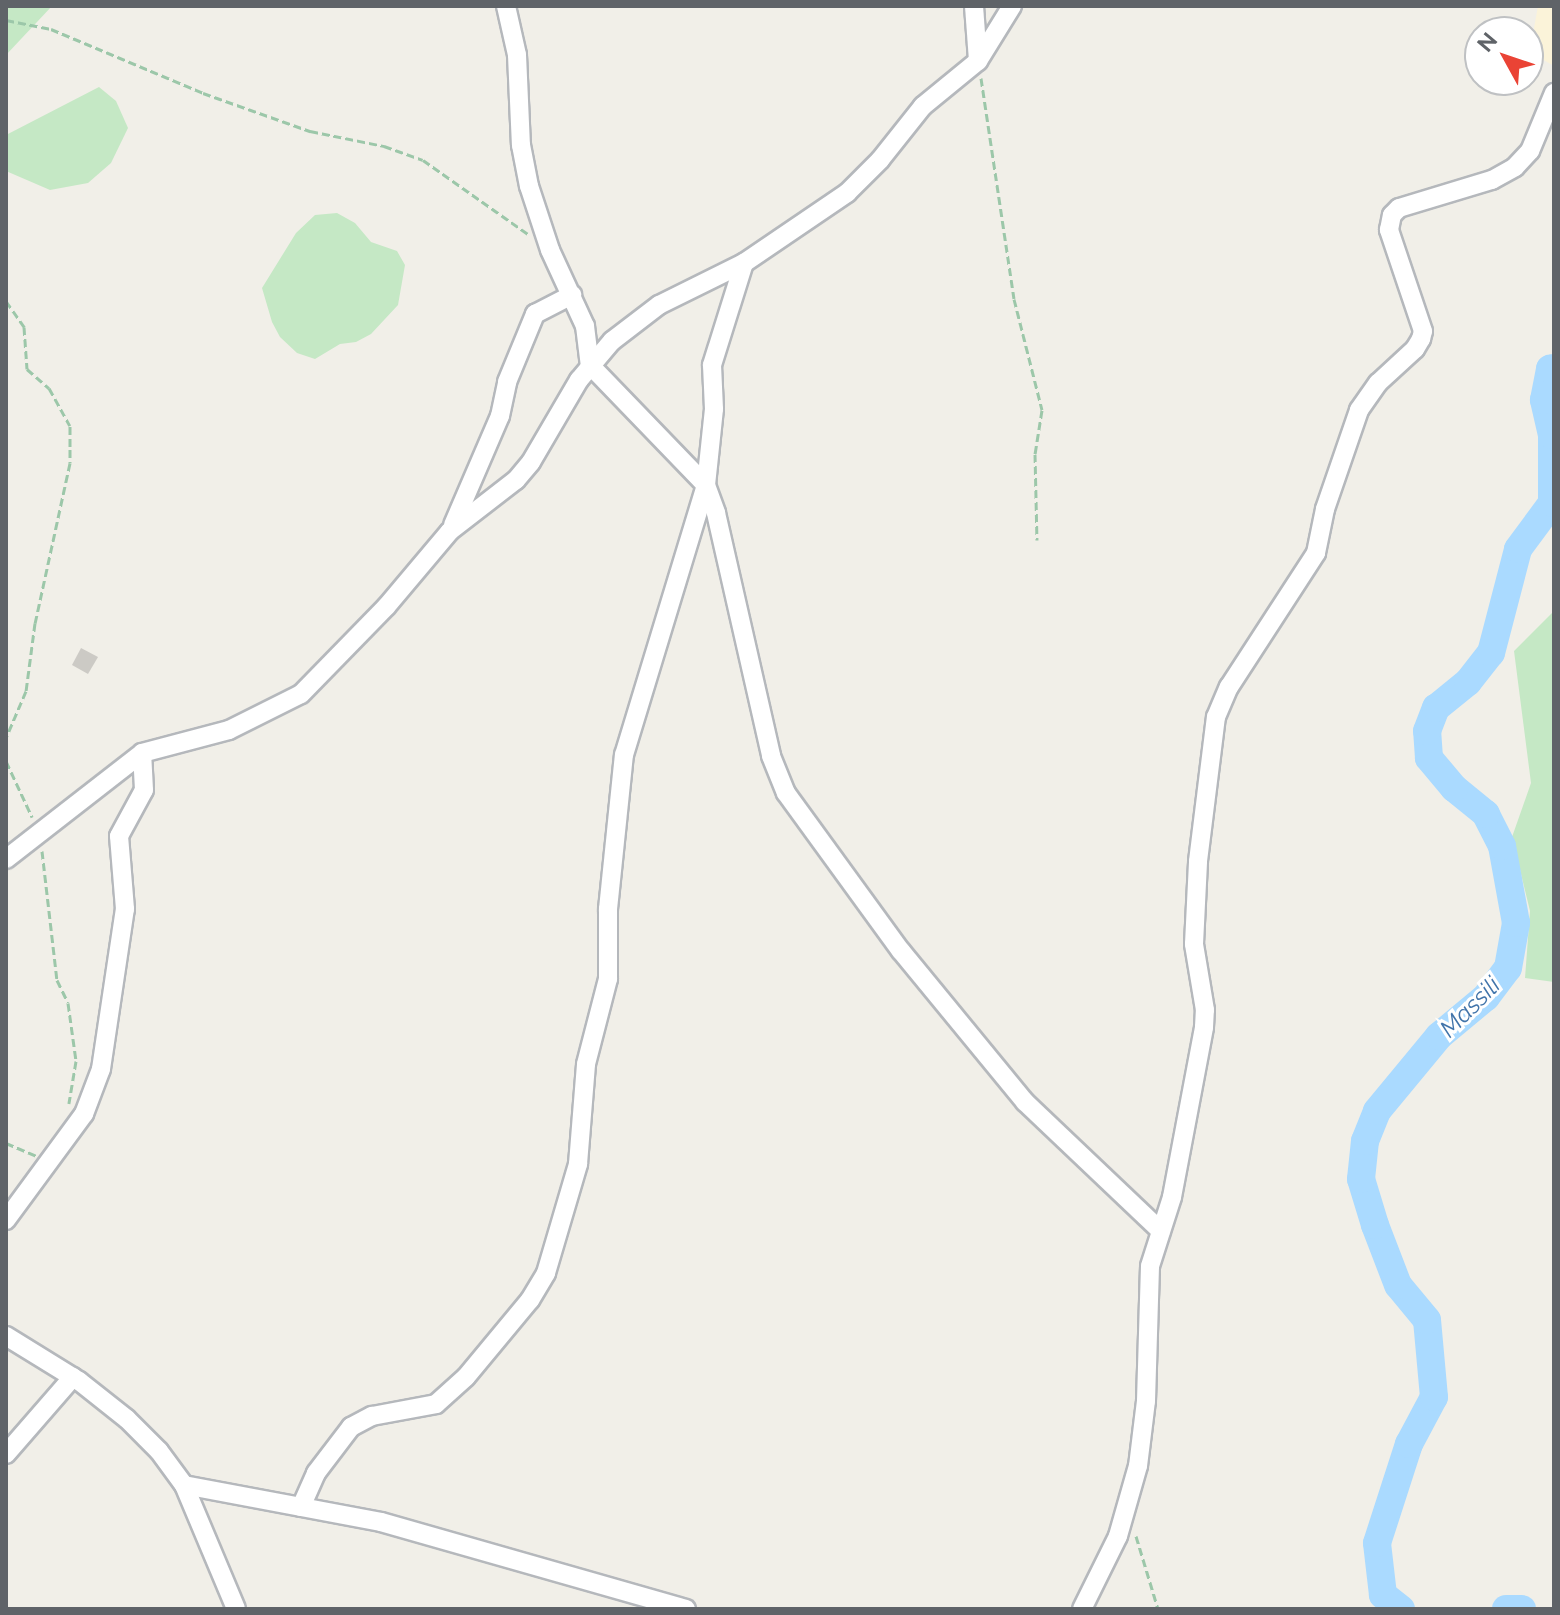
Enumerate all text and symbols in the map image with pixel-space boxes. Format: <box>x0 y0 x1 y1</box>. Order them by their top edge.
north arrow <box>1464 16 1544 96</box>
text: N <box>1472 27 1502 57</box>
water label: Massili <box>1434 971 1506 1043</box>

